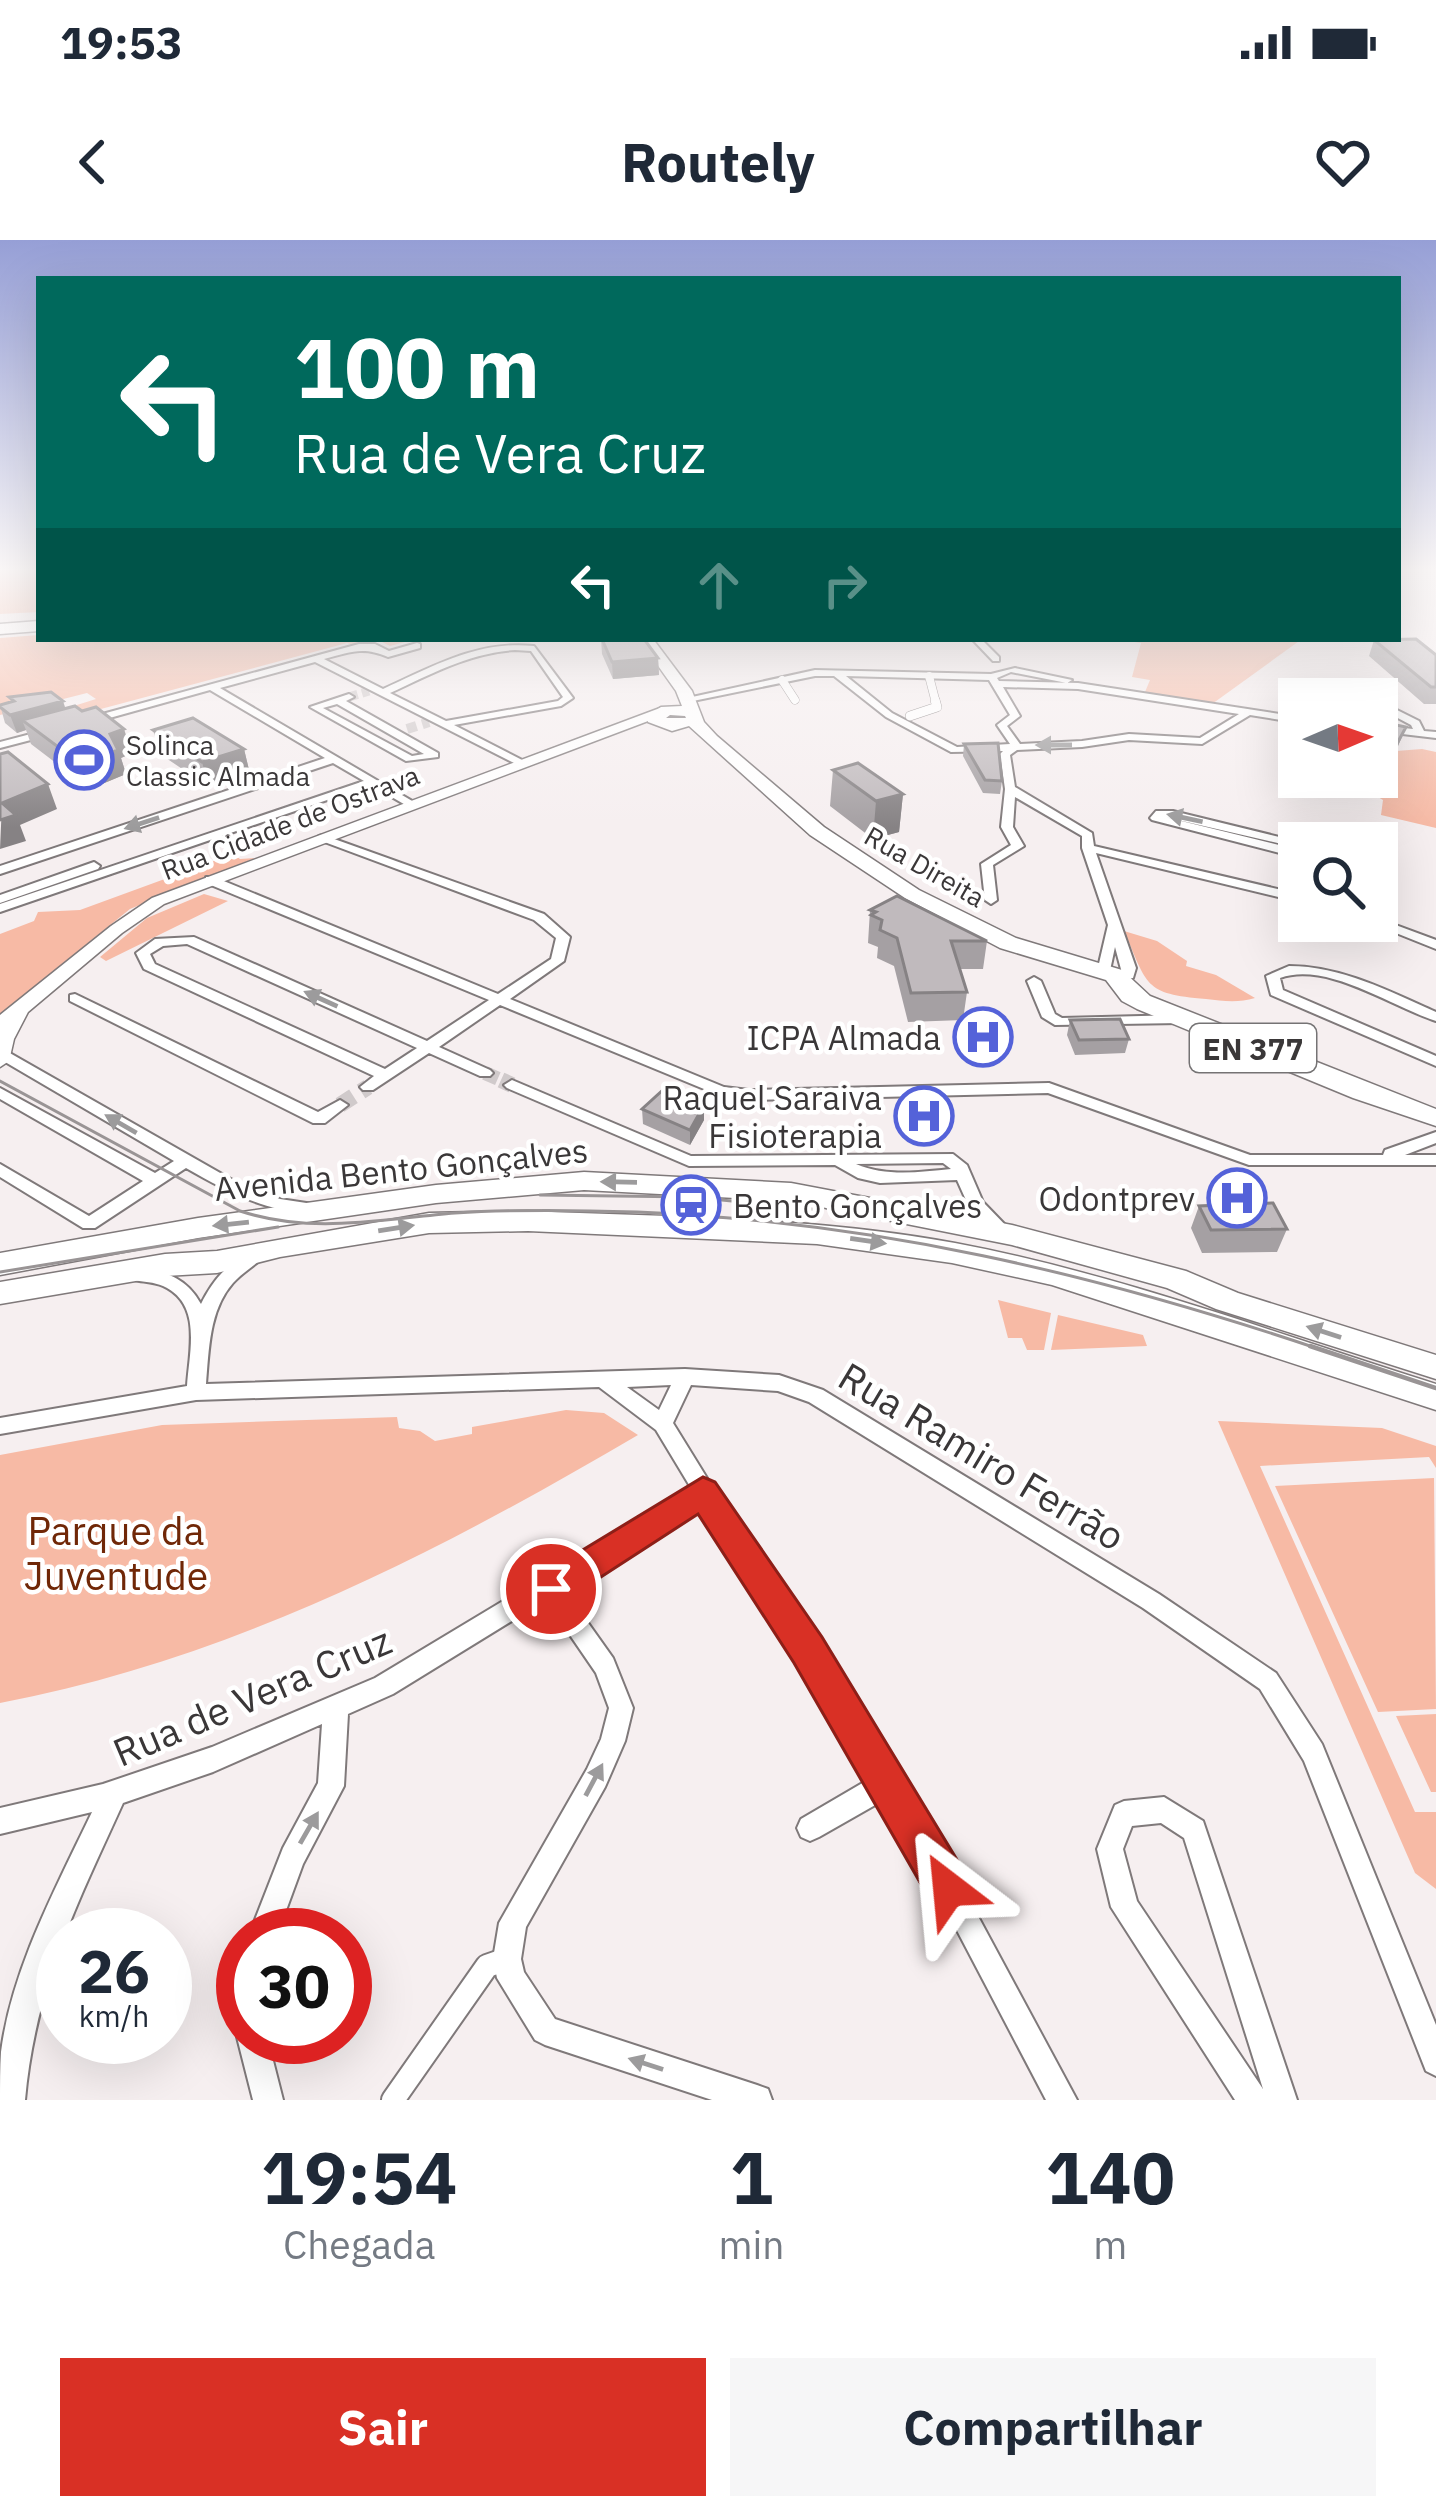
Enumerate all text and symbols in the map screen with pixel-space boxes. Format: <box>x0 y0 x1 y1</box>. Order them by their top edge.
text: 19:53 <box>60 13 183 71</box>
text: Routely <box>621 127 815 197</box>
icon: back <box>60 129 126 195</box>
icon: heart <box>1310 129 1376 195</box>
text: 100 m <box>294 312 540 421</box>
icon: left <box>96 324 252 480</box>
text: Rua de Vera Cruz <box>294 418 706 488</box>
icon: left <box>560 552 626 618</box>
icon: ahead <box>686 552 752 618</box>
icon: right <box>812 552 878 618</box>
north arrow <box>1278 678 1398 798</box>
map controls <box>1278 678 1398 942</box>
place label: Solinca Classic Almada <box>126 727 310 793</box>
sports icon: Solinca Classic Almada <box>53 729 115 791</box>
one-way arrow <box>1034 735 1072 755</box>
street label: Rua Cidade de Ostrava <box>156 757 424 887</box>
one-way arrow <box>1166 808 1204 827</box>
one-way arrow <box>123 814 160 833</box>
street label: Rua Direita <box>858 817 992 915</box>
button: search <box>1278 822 1398 942</box>
one-way arrow <box>303 988 338 1008</box>
hospital icon: ICPA Almada <box>952 1006 1014 1068</box>
place label: ICPA Almada <box>747 1016 941 1059</box>
road number: EN 377 <box>1190 1024 1316 1072</box>
place label: Raquel Saraiva Fisioterapia <box>663 1076 882 1157</box>
hospital icon: Raquel Saraiva Fisioterapia <box>893 1085 955 1147</box>
one-way arrow <box>104 1114 138 1135</box>
street label: Avenida Bento Gonçalves <box>212 1128 590 1210</box>
hospital icon: Odontprev <box>1206 1167 1268 1229</box>
one-way arrow <box>599 1173 637 1192</box>
station icon: Bento Gonçalves <box>660 1174 722 1236</box>
place label: Odontprev <box>1039 1177 1195 1220</box>
place label: Bento Gonçalves <box>733 1184 982 1227</box>
one-way arrow <box>212 1215 250 1234</box>
one-way arrow <box>378 1218 415 1237</box>
one-way arrow <box>850 1232 888 1251</box>
one-way arrow <box>1305 1322 1342 1340</box>
street label: Rua Ramiro Ferrão <box>830 1350 1134 1562</box>
park label: Parque da Juventude <box>24 1505 208 1601</box>
pin <box>500 1538 602 1640</box>
icon: arrive <box>518 1556 584 1622</box>
street label: Rua de Vera Cruz <box>105 1614 399 1778</box>
one-way arrow <box>583 1762 604 1797</box>
one-way arrow <box>297 1811 318 1845</box>
position arrow <box>886 1826 1012 1952</box>
speed limit sign: 30 <box>216 1908 372 2064</box>
text: 26 <box>78 1931 150 2010</box>
text: km/h <box>79 1996 149 2035</box>
one-way arrow <box>627 2053 664 2072</box>
text: 19:54 <box>261 2130 458 2224</box>
text: 1 <box>730 2130 773 2224</box>
text: 140 <box>1045 2130 1175 2224</box>
text: Chegada <box>283 2219 436 2270</box>
text: min <box>719 2219 784 2270</box>
text: m <box>1093 2219 1127 2270</box>
button: Sair <box>60 2358 706 2496</box>
button: Compartilhar <box>730 2358 1376 2496</box>

